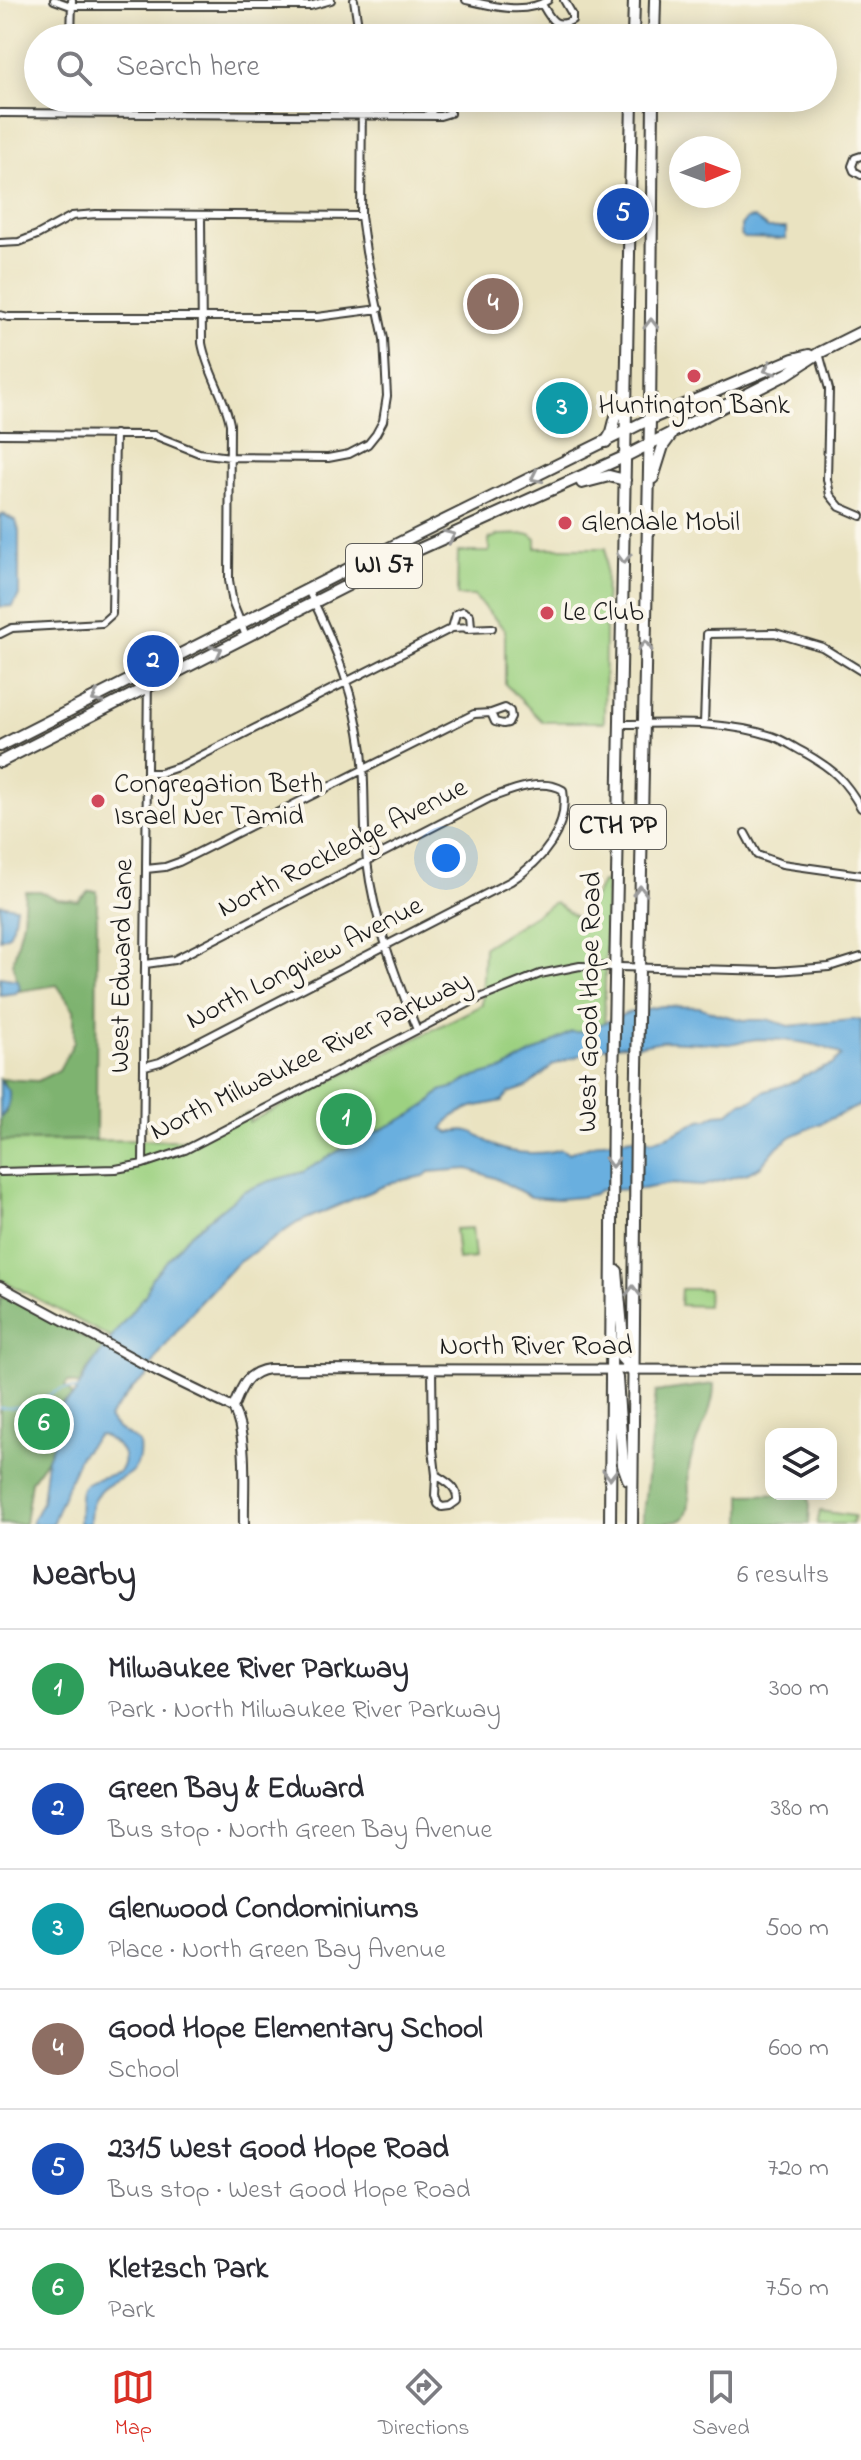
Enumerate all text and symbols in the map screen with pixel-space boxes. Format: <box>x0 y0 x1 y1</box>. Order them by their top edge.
search box <box>24 24 837 112</box>
icon: search <box>52 46 96 90</box>
text: Search here <box>116 46 260 90</box>
north arrow <box>669 136 741 208</box>
pin: 5 <box>597 184 649 244</box>
pin: 4 <box>467 274 519 334</box>
one-way arrow <box>642 317 660 330</box>
one-way arrow <box>763 360 777 376</box>
marker: Huntington Bank <box>685 367 703 385</box>
pin: 3 <box>536 378 588 438</box>
place label: Huntington Bank <box>598 386 791 427</box>
one-way arrow <box>529 467 544 483</box>
place label: Glendale Mobil <box>581 503 740 544</box>
marker: Glendale Mobil <box>556 514 574 532</box>
one-way arrow <box>442 529 456 545</box>
road number: WI 57 <box>346 544 422 588</box>
one-way arrow <box>615 552 632 565</box>
place label: Le Club <box>563 593 644 634</box>
marker: Le Club <box>538 604 556 622</box>
pin: 2 <box>127 631 179 691</box>
one-way arrow <box>636 639 653 652</box>
one-way arrow <box>209 645 223 660</box>
one-way arrow <box>90 688 105 703</box>
place label: Congregation Beth Israel Ner Tamid <box>114 765 323 838</box>
street label: North Rockledge Avenue <box>211 768 475 930</box>
marker: Congregation Beth Israel Ner Tamid <box>89 792 107 810</box>
road number: CTH PP <box>570 805 666 849</box>
your location <box>426 838 466 878</box>
street label: West Edward Lane <box>101 858 145 1074</box>
street label: West Good Hope Road <box>568 871 614 1133</box>
one-way arrow <box>631 884 649 897</box>
street label: North Longview Avenue <box>180 886 431 1041</box>
street label: North Milwaukee River Parkway <box>144 961 478 1153</box>
pin: 1 <box>320 1089 372 1149</box>
one-way arrow <box>603 1156 620 1169</box>
one-way arrow <box>625 1284 642 1297</box>
street label: North River Road <box>439 1327 633 1368</box>
pin: 6 <box>18 1394 70 1454</box>
map controls <box>765 1428 837 1500</box>
button: layers <box>765 1428 837 1500</box>
one-way arrow <box>601 1468 619 1481</box>
text: Nearby <box>32 1551 136 1601</box>
text: 6 results <box>737 1557 829 1595</box>
text: Milwaukee River Parkway <box>108 1648 409 1692</box>
text: 1 <box>54 1670 62 1708</box>
text: 300 m <box>769 1670 829 1708</box>
text: Park · North Milwaukee River Parkway <box>108 1692 501 1730</box>
text: Green Bay & Edward <box>108 1768 364 1812</box>
text: 2 <box>52 1790 64 1828</box>
text: 380 m <box>771 1790 829 1828</box>
text: Bus stop · North Green Bay Avenue <box>108 1812 492 1850</box>
text: Glenwood Condominiums <box>108 1888 419 1932</box>
text: 3 <box>53 1910 63 1948</box>
text: 500 m <box>765 1910 829 1948</box>
text: Place · North Green Bay Avenue <box>108 1932 446 1970</box>
text: Good Hope Elementary School <box>108 2008 483 2052</box>
text: 4 <box>53 2030 63 2068</box>
text: 600 m <box>768 2030 829 2068</box>
text: School <box>108 2052 179 2090</box>
text: 2315 West Good Hope Road <box>108 2128 449 2172</box>
text: 5 <box>51 2150 65 2188</box>
text: 720 m <box>767 2150 829 2188</box>
text: Bus stop · West Good Hope Road <box>108 2172 470 2210</box>
text: Kletzsch Park <box>108 2248 268 2292</box>
text: 6 <box>52 2270 64 2308</box>
text: 750 m <box>766 2270 829 2308</box>
text: Park <box>108 2292 155 2330</box>
tab: Map <box>111 2365 155 2445</box>
tab: Directions <box>378 2365 469 2445</box>
tab: Saved <box>692 2365 750 2445</box>

